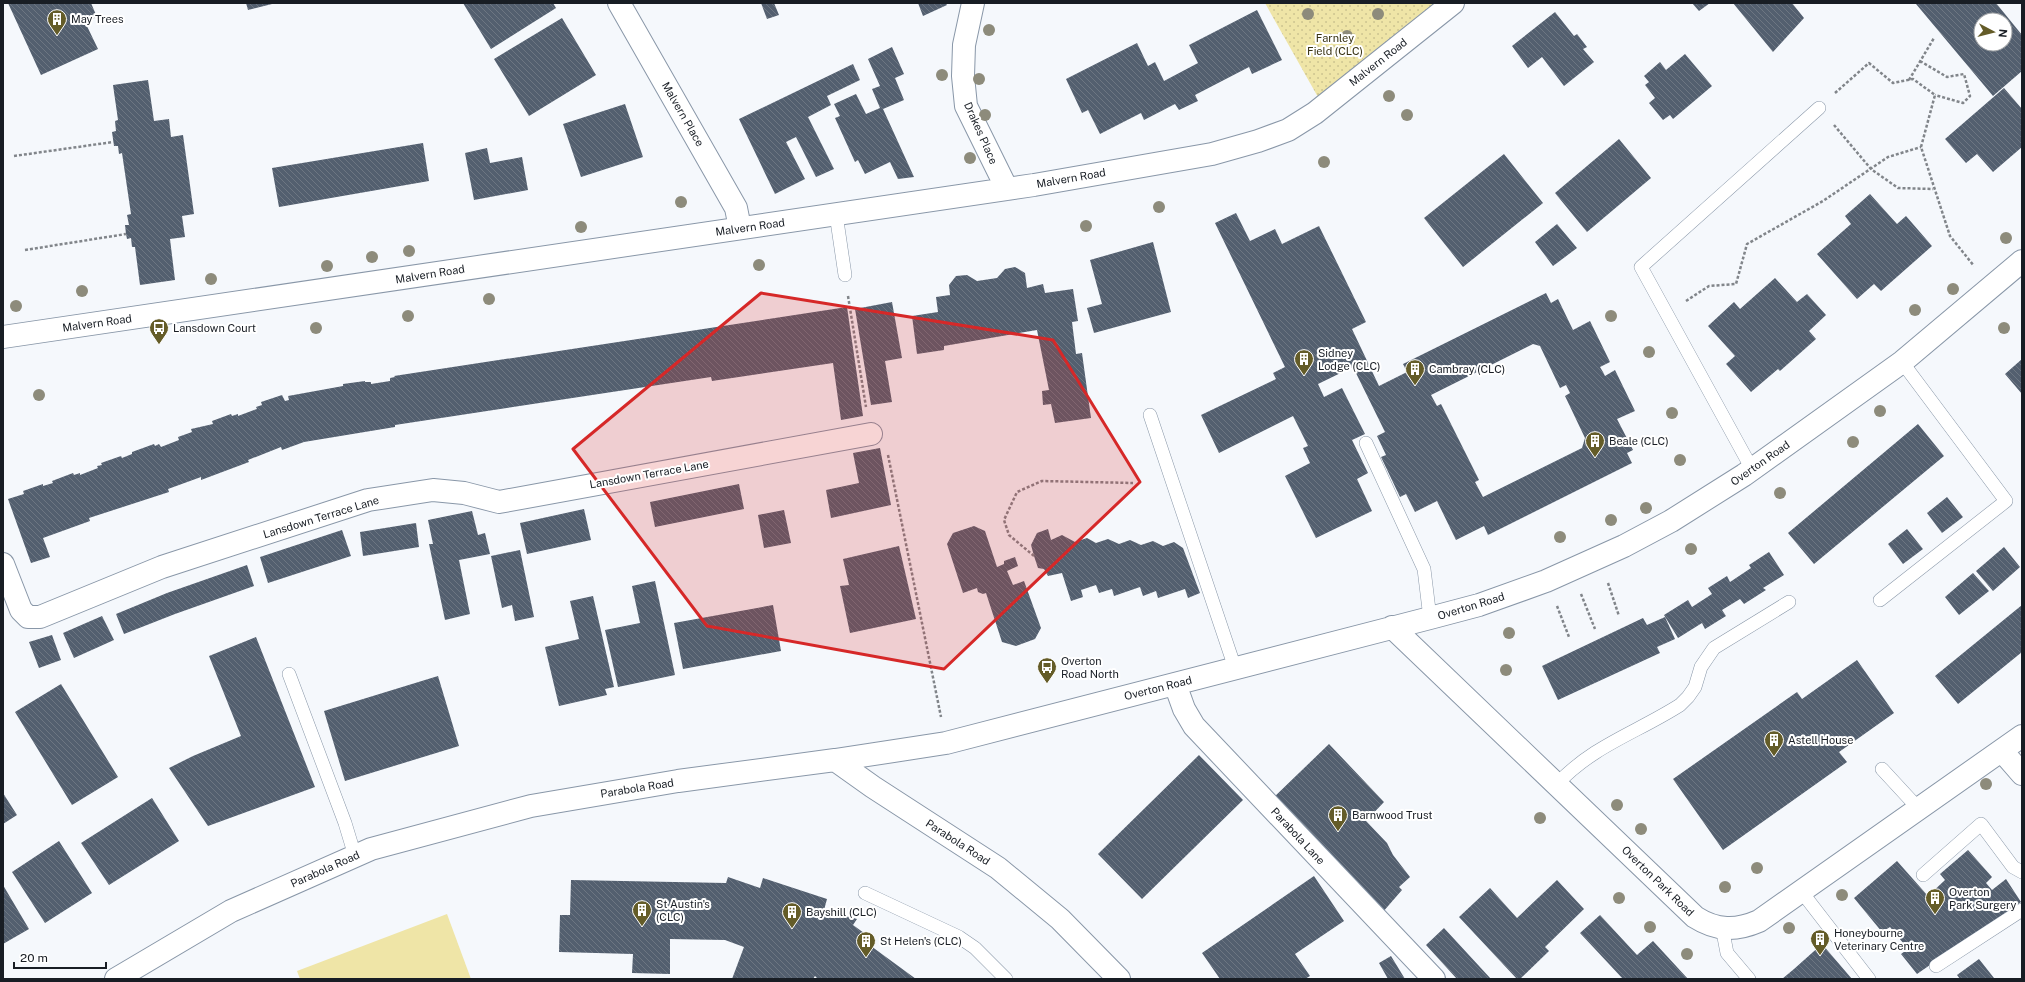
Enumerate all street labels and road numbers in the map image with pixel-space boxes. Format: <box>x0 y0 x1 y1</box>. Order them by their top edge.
street label: Malvern Road <box>1347 36 1409 88</box>
street label: Malvern Place <box>660 80 706 148</box>
street label: Drakes Place <box>962 100 1000 166</box>
street label: Malvern Road <box>1036 166 1106 190</box>
street label: Malvern Road <box>715 216 785 238</box>
street label: Malvern Road <box>395 263 465 285</box>
street label: Malvern Road <box>62 312 132 334</box>
street label: Overton Road <box>1728 438 1792 488</box>
street label: Lansdown Terrace Lane <box>589 458 709 490</box>
street label: Lansdown Terrace Lane <box>262 494 380 540</box>
street label: Overton Road <box>1436 590 1506 622</box>
street label: Overton Road <box>1123 674 1193 702</box>
street label: Parabola Road <box>599 776 675 800</box>
street label: Parabola Lane <box>1269 805 1327 867</box>
street label: Parabola Road <box>924 817 992 867</box>
street label: Overton Park Road <box>1620 844 1696 918</box>
street label: Parabola Road <box>289 848 361 890</box>

